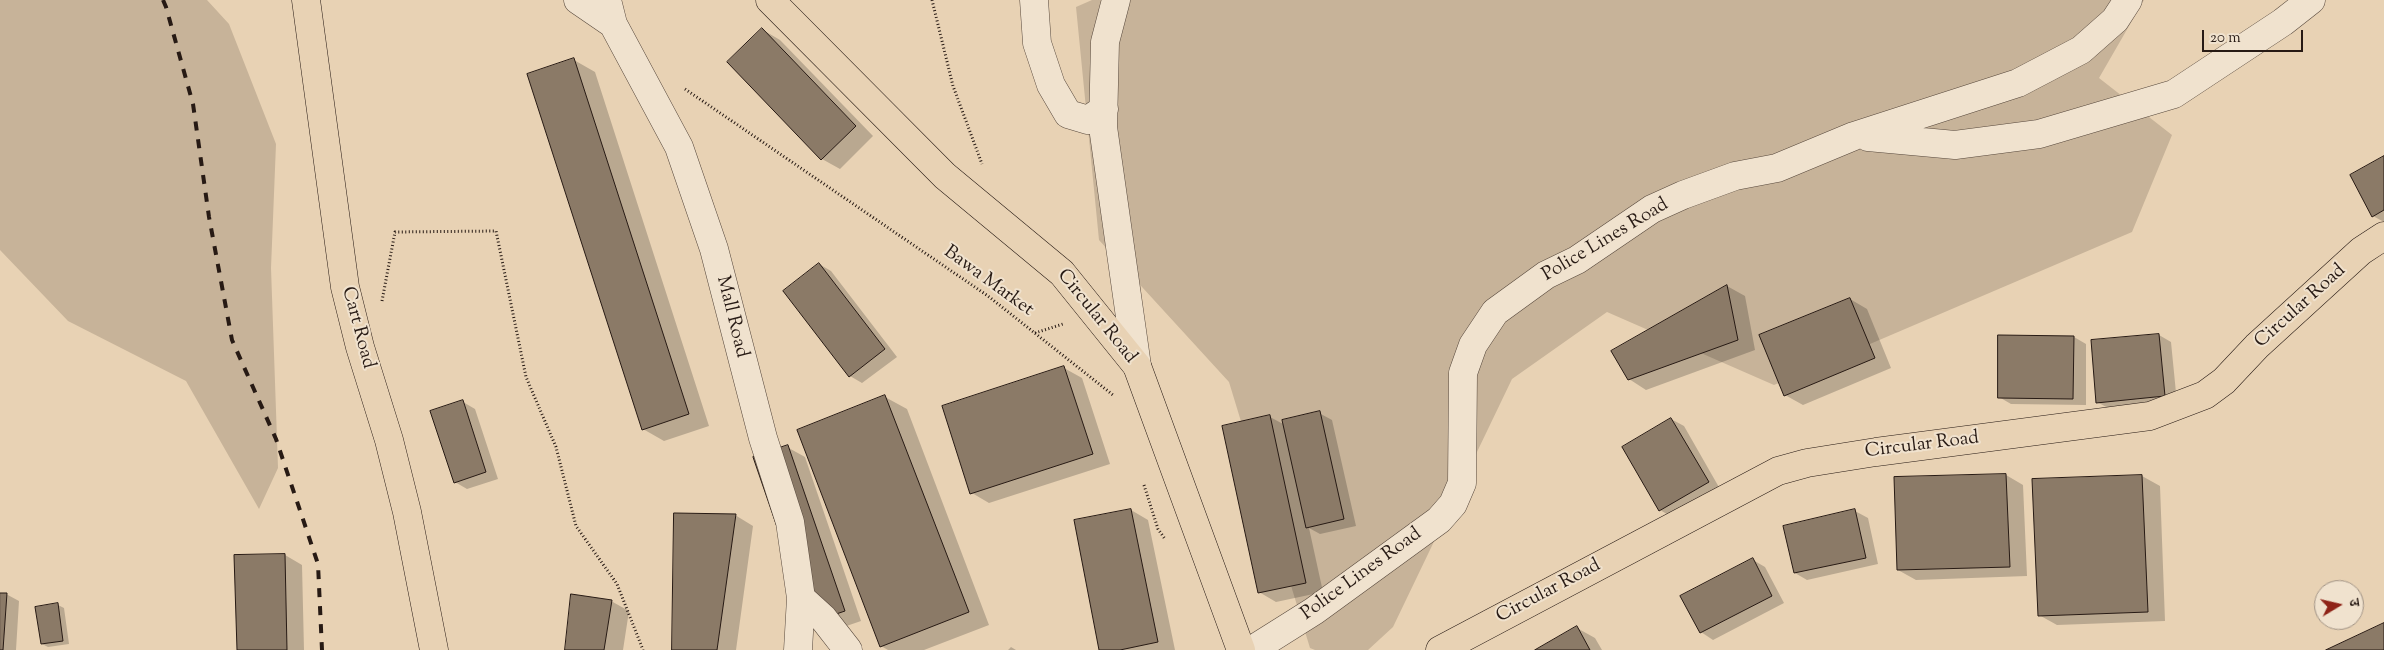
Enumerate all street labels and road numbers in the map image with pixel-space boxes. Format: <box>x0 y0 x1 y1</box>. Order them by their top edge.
street label: Police Lines Road <box>1539 194 1673 288</box>
street label: Bawa Market <box>939 242 1037 322</box>
street label: Circular Road <box>2251 260 2351 354</box>
street label: Circular Road <box>1051 265 1141 369</box>
street label: Mall Road <box>710 274 752 360</box>
street label: Cart Road <box>335 285 379 371</box>
street label: Circular Road <box>1864 428 1980 464</box>
street label: Police Lines Road <box>1297 524 1427 626</box>
street label: Circular Road <box>1493 555 1605 629</box>

